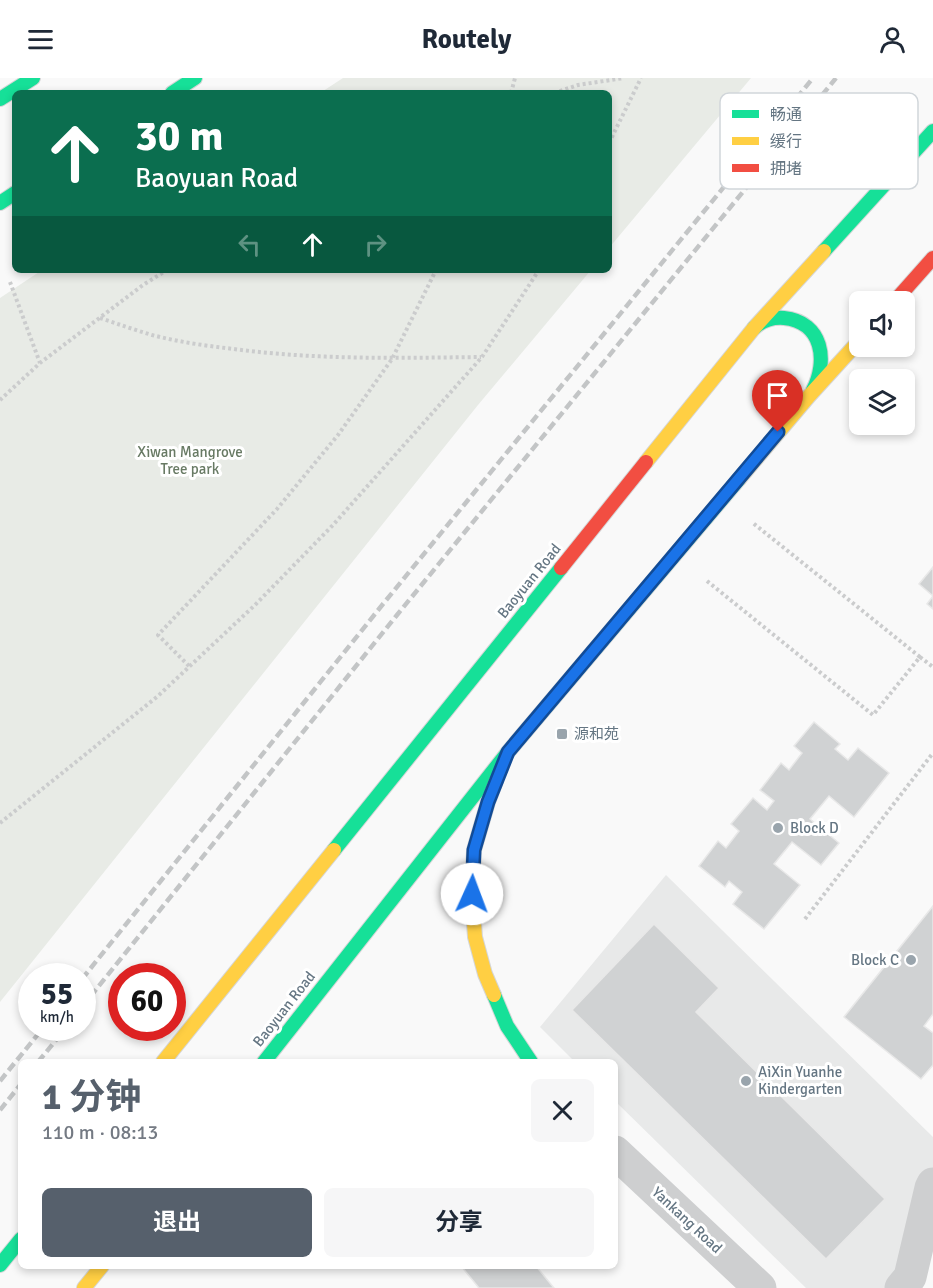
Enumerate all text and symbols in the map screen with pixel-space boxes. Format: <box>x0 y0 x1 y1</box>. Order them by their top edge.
icon: menu <box>24 23 57 56</box>
text: Routely <box>422 23 511 56</box>
icon: person <box>876 23 909 56</box>
legend <box>720 93 918 189</box>
text: 畅通 <box>770 105 802 125</box>
text: 30 m <box>135 111 224 162</box>
icon: ahead <box>36 114 114 192</box>
text: 缓行 <box>770 132 802 152</box>
text: 拥堵 <box>770 159 802 179</box>
text: Baoyuan Road <box>135 162 298 195</box>
icon: left <box>233 228 266 261</box>
icon: ahead <box>296 228 329 261</box>
icon: right <box>359 228 392 261</box>
map controls <box>849 291 915 435</box>
button: sound <box>849 291 915 357</box>
button: layers <box>849 369 915 435</box>
pin <box>752 370 803 432</box>
icon: arrive <box>761 379 794 412</box>
park label: Xiwan Mangrove Tree park <box>137 443 243 478</box>
street label: Baoyuan Road <box>493 540 565 622</box>
place label: 源和苑 <box>574 725 619 743</box>
marker: 源和苑 <box>555 727 569 741</box>
place label: Block D <box>790 819 839 837</box>
marker: Block D <box>771 821 785 835</box>
position arrow <box>440 862 504 926</box>
place label: Block C <box>851 951 899 969</box>
marker: Block C <box>904 953 918 967</box>
speed limit sign: 60 <box>108 963 186 1041</box>
street label: Baoyuan Road <box>249 968 319 1050</box>
text: 55 <box>41 976 73 1013</box>
text: km/h <box>40 1008 74 1026</box>
place label: AiXin Yuanhe Kindergarten <box>758 1063 842 1098</box>
marker: AiXin Yuanhe Kindergarten <box>739 1074 753 1088</box>
text: 1 分钟 <box>42 1075 141 1120</box>
button: close <box>531 1079 594 1142</box>
text: 110 m · 08:13 <box>42 1120 158 1145</box>
street label: Yankang Road <box>648 1183 726 1257</box>
button: 退出 <box>42 1188 312 1257</box>
button: 分享 <box>324 1188 594 1257</box>

